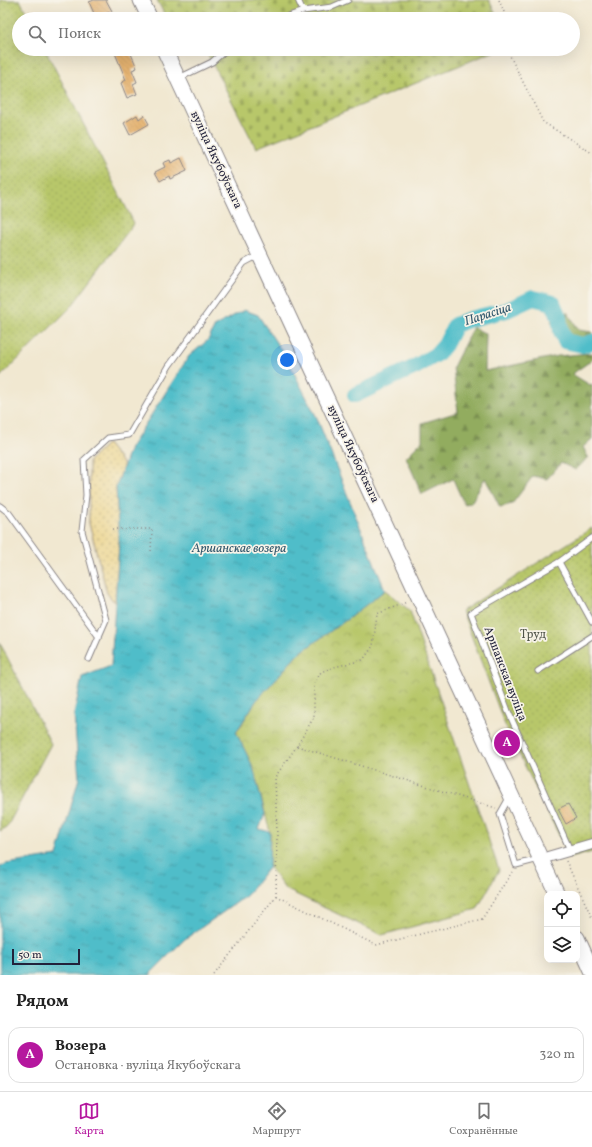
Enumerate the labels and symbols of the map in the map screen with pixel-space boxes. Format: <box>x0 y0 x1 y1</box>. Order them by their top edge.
street label: вуліца Якубоўскага <box>186 108 246 212</box>
water label: Парасіца <box>462 299 514 331</box>
your location <box>277 350 297 370</box>
street label: вуліца Якубоўскага <box>323 402 383 506</box>
water label: Аршанскае возера <box>191 540 286 558</box>
street label: Аршанская вуліца <box>480 624 530 724</box>
park label: Труд <box>520 627 546 643</box>
pin: A <box>494 728 520 758</box>
scale bar <box>12 947 80 966</box>

